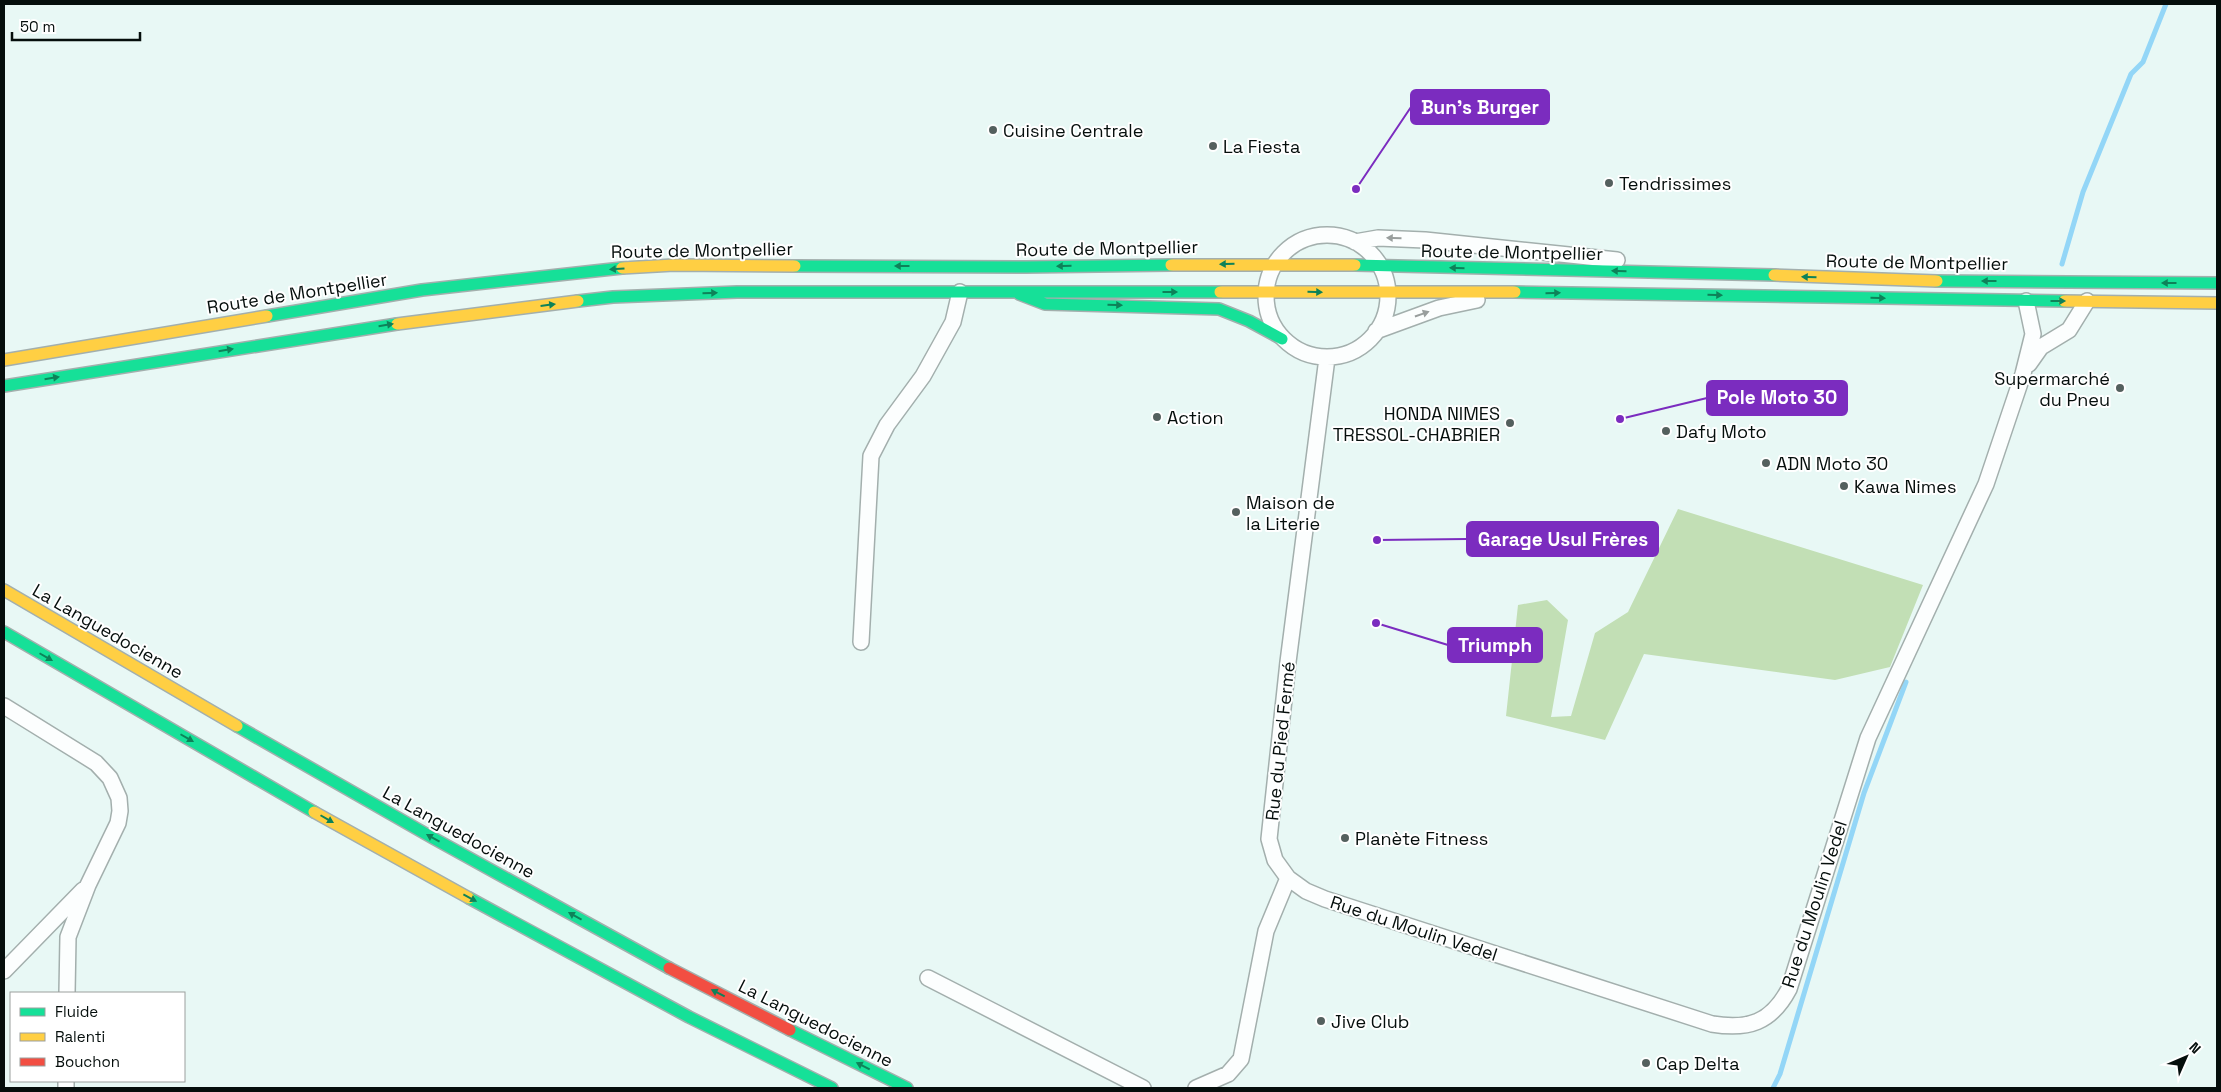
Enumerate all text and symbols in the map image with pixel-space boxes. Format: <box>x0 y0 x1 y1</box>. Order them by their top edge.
scale bar <box>12 10 140 42</box>
text: 50 m <box>20 17 55 36</box>
callout: Bun's Burger <box>1411 90 1549 124</box>
text: Bun's Burger <box>1421 95 1539 120</box>
place label: Cuisine Centrale <box>1003 119 1143 142</box>
marker: Cuisine Centrale <box>987 124 999 136</box>
place label: La Fiesta <box>1223 135 1300 158</box>
marker: La Fiesta <box>1207 140 1219 152</box>
place label: Tendrissimes <box>1619 172 1731 195</box>
marker: Tendrissimes <box>1603 177 1615 189</box>
one-way arrow <box>1386 234 1402 242</box>
street label: Route de Montpellier <box>1016 235 1199 261</box>
street label: Route de Montpellier <box>611 237 794 263</box>
street label: Route de Montpellier <box>1421 239 1604 265</box>
street label: Route de Montpellier <box>1826 249 2009 275</box>
one-way arrow <box>1218 260 1234 268</box>
one-way arrow <box>893 262 909 270</box>
one-way arrow <box>1056 262 1072 270</box>
one-way arrow <box>1449 264 1465 272</box>
one-way arrow <box>609 265 625 273</box>
street label: Route de Montpellier <box>205 267 389 319</box>
one-way arrow <box>1611 267 1627 275</box>
one-way arrow <box>1800 272 1816 280</box>
one-way arrow <box>1980 277 1996 285</box>
one-way arrow <box>2160 279 2176 287</box>
one-way arrow <box>1162 288 1178 296</box>
one-way arrow <box>1307 288 1323 296</box>
one-way arrow <box>702 289 718 297</box>
one-way arrow <box>1545 289 1561 297</box>
one-way arrow <box>1708 291 1724 299</box>
one-way arrow <box>1870 294 1886 302</box>
one-way arrow <box>2050 297 2066 305</box>
one-way arrow <box>540 301 556 309</box>
one-way arrow <box>1107 301 1123 309</box>
one-way arrow <box>1415 310 1430 318</box>
one-way arrow <box>379 321 395 329</box>
one-way arrow <box>218 345 234 353</box>
place label: Supermarché du Pneu <box>1994 367 2110 411</box>
one-way arrow <box>44 373 60 381</box>
callout: Pole Moto 30 <box>1707 381 1847 415</box>
marker: Supermarché du Pneu <box>2114 382 2126 394</box>
text: Pole Moto 30 <box>1717 385 1837 410</box>
place label: HONDA NIMES TRESSOL-CHABRIER <box>1333 402 1500 446</box>
place label: Action <box>1167 406 1224 429</box>
marker: Action <box>1151 411 1163 423</box>
marker: HONDA NIMES TRESSOL-CHABRIER <box>1504 417 1516 429</box>
place label: Dafy Moto <box>1676 420 1767 443</box>
marker: Dafy Moto <box>1660 425 1672 437</box>
place label: ADN Moto 30 <box>1776 452 1888 475</box>
marker: ADN Moto 30 <box>1760 457 1772 469</box>
place label: Kawa Nimes <box>1854 475 1956 498</box>
marker: Kawa Nimes <box>1838 480 1850 492</box>
place label: Maison de la Literie <box>1246 491 1335 535</box>
marker: Maison de la Literie <box>1230 506 1242 518</box>
callout: Garage Usul Frères <box>1467 522 1658 556</box>
text: Garage Usul Frères <box>1478 527 1648 552</box>
street label: La Languedocienne <box>28 578 188 684</box>
callout: Triumph <box>1448 628 1542 662</box>
text: Triumph <box>1458 633 1532 658</box>
one-way arrow <box>39 652 53 661</box>
street label: Rue du Pied Fermé <box>1260 660 1300 822</box>
one-way arrow <box>179 734 194 742</box>
street label: La Languedocienne <box>379 781 539 883</box>
one-way arrow <box>321 815 334 824</box>
street label: Rue du Moulin Vedel <box>1776 817 1852 991</box>
place label: Planète Fitness <box>1355 827 1488 850</box>
marker: Planète Fitness <box>1339 832 1351 844</box>
one-way arrow <box>425 834 440 842</box>
street label: Rue du Moulin Vedel <box>1327 890 1501 966</box>
one-way arrow <box>462 894 477 902</box>
one-way arrow <box>567 912 582 920</box>
street label: La Languedocienne <box>735 974 897 1072</box>
one-way arrow <box>711 989 725 997</box>
legend <box>10 992 185 1082</box>
text: Fluide <box>55 1002 98 1021</box>
place label: Jive Club <box>1331 1010 1409 1033</box>
marker: Jive Club <box>1315 1015 1327 1027</box>
text: Ralenti <box>55 1027 105 1046</box>
north arrow <box>2161 1032 2211 1082</box>
text: N <box>2186 1038 2205 1057</box>
text: Bouchon <box>55 1052 120 1071</box>
place label: Cap Delta <box>1656 1052 1740 1075</box>
marker: Cap Delta <box>1640 1057 1652 1069</box>
one-way arrow <box>856 1062 870 1070</box>

